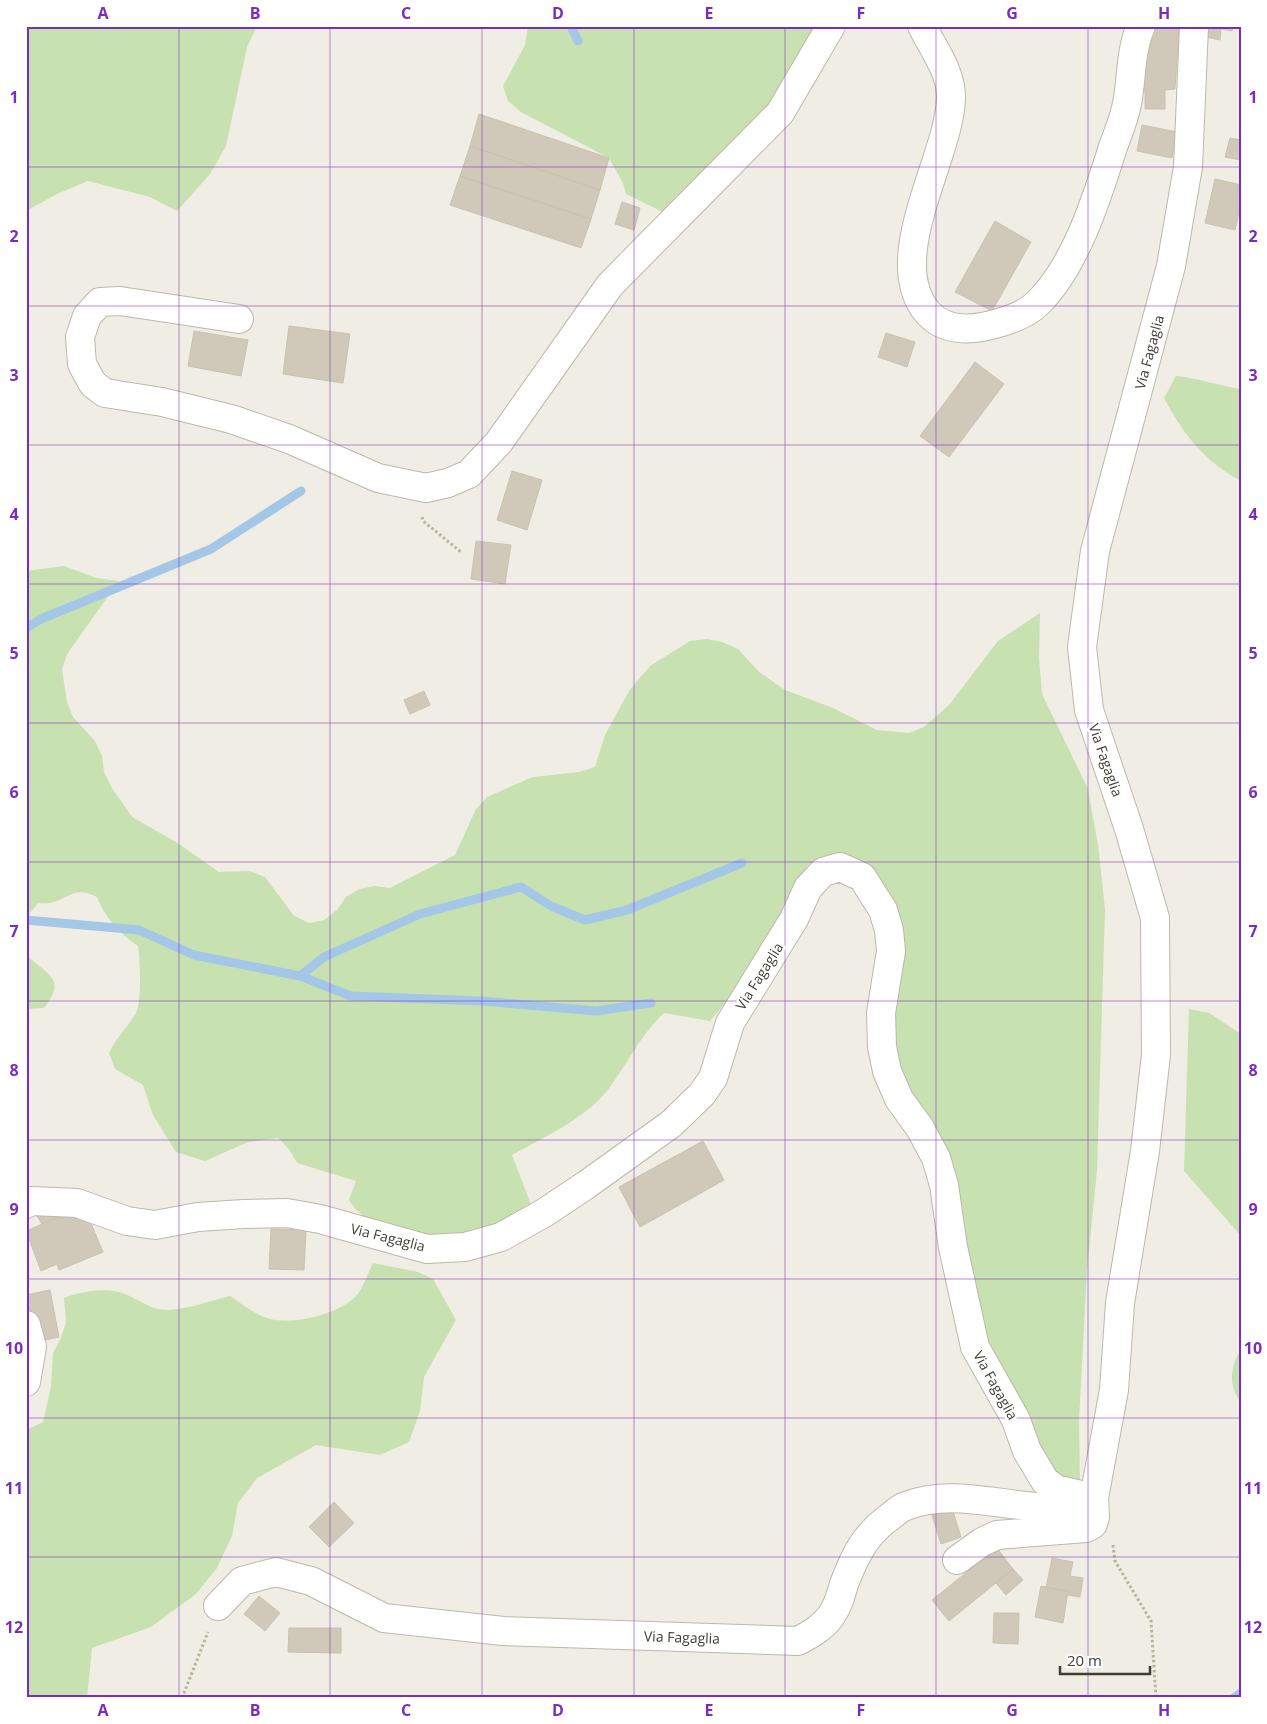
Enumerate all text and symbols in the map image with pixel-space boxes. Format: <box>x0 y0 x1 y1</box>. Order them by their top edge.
text: A <box>97 2 109 24</box>
text: B <box>250 2 260 24</box>
text: C <box>401 2 411 24</box>
text: D <box>552 2 564 24</box>
text: E <box>705 2 714 24</box>
text: F <box>857 2 865 24</box>
text: G <box>1006 2 1018 24</box>
text: H <box>1158 2 1170 24</box>
text: 1 <box>9 86 19 108</box>
text: 1 <box>1248 86 1258 108</box>
text: 2 <box>9 225 19 247</box>
text: 2 <box>1248 225 1258 247</box>
street label: Via Fagaglia <box>1130 313 1168 391</box>
text: 3 <box>9 364 19 386</box>
text: 3 <box>1248 364 1258 386</box>
text: 4 <box>9 503 19 525</box>
text: 4 <box>1248 503 1258 525</box>
text: 5 <box>9 642 19 664</box>
text: 5 <box>1248 642 1258 664</box>
street label: Via Fagaglia <box>1085 721 1127 799</box>
text: 6 <box>9 781 19 803</box>
text: 6 <box>1248 781 1258 803</box>
text: 7 <box>9 920 19 942</box>
text: 7 <box>1248 920 1258 942</box>
street label: Via Fagaglia <box>731 939 787 1013</box>
text: 8 <box>9 1059 19 1081</box>
text: 8 <box>1248 1059 1258 1081</box>
text: 9 <box>9 1198 19 1220</box>
text: 9 <box>1248 1198 1258 1220</box>
street label: Via Fagaglia <box>349 1219 427 1255</box>
text: 10 <box>5 1337 23 1359</box>
text: 10 <box>1244 1337 1262 1359</box>
street label: Via Fagaglia <box>969 1347 1023 1423</box>
text: 11 <box>5 1477 23 1499</box>
text: 11 <box>1244 1477 1262 1499</box>
text: 12 <box>5 1616 23 1638</box>
text: 12 <box>1244 1616 1262 1638</box>
street label: Via Fagaglia <box>644 1626 720 1648</box>
scale bar <box>1060 1644 1150 1676</box>
text: 20 m <box>1067 1650 1102 1670</box>
text: A <box>97 1699 109 1721</box>
text: B <box>250 1699 260 1721</box>
text: C <box>401 1699 411 1721</box>
text: D <box>552 1699 564 1721</box>
text: E <box>705 1699 714 1721</box>
text: F <box>857 1699 865 1721</box>
text: G <box>1006 1699 1018 1721</box>
text: H <box>1158 1699 1170 1721</box>

